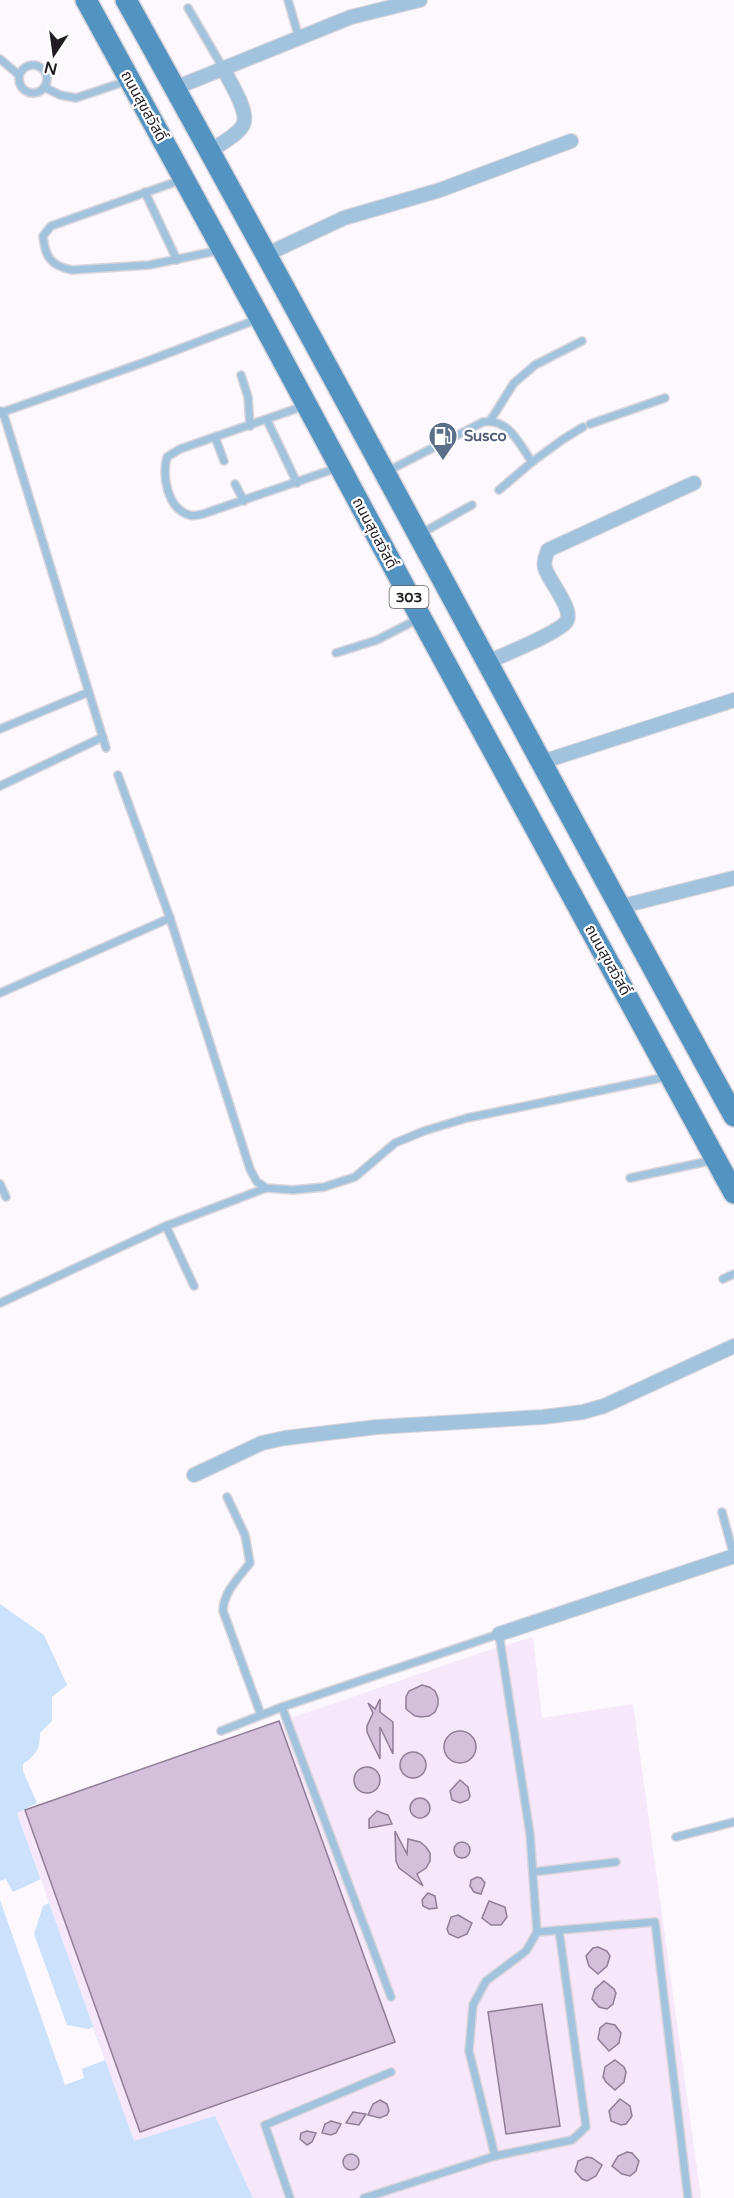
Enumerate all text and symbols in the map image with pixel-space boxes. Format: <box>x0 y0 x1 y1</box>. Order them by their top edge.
north arrow <box>24 24 84 84</box>
text: N <box>42 56 59 79</box>
street label: ถนนสุขสวัสดิ์ <box>117 67 171 144</box>
fuel station icon: Susco <box>427 420 459 462</box>
place label: Susco <box>464 427 507 445</box>
street label: ถนนสุขสวัสดิ์ <box>349 494 401 572</box>
road number: 303 <box>390 586 428 608</box>
street label: ถนนสุขสวัสดิ์ <box>581 921 635 998</box>

